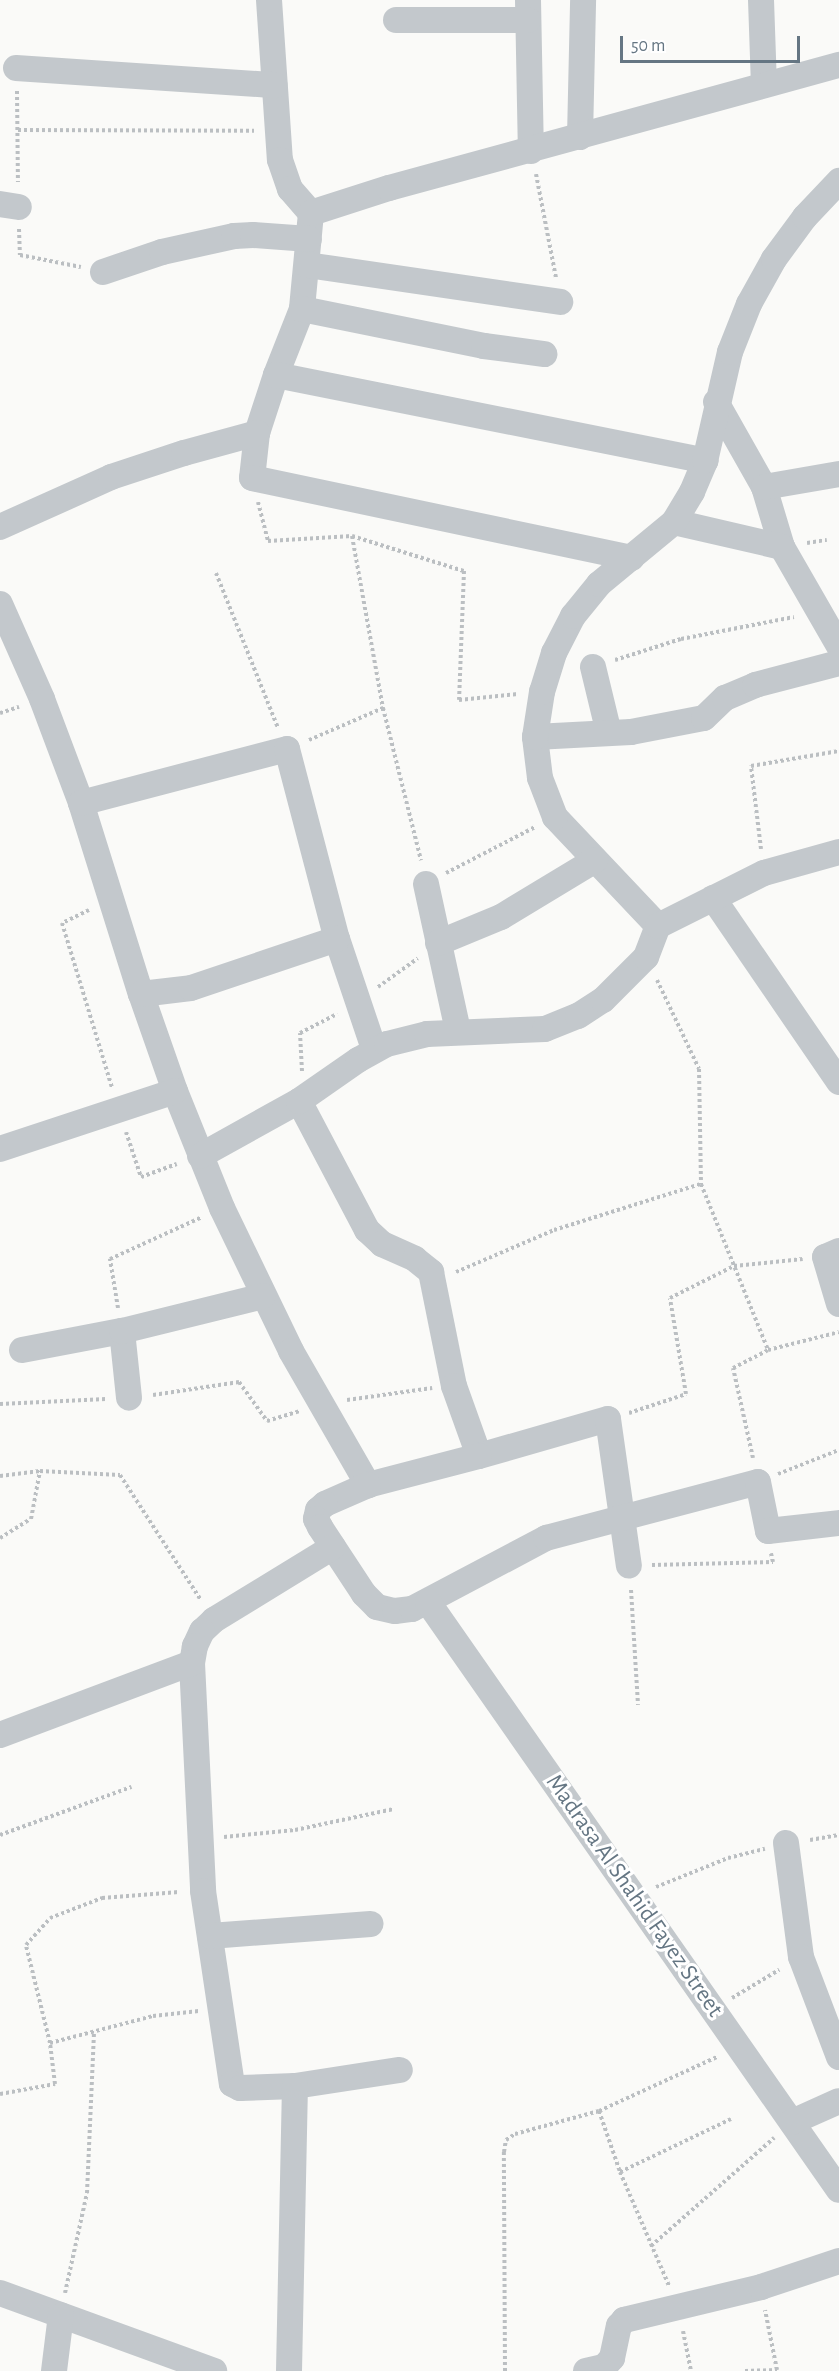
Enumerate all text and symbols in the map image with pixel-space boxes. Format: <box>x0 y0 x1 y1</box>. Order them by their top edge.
scale bar <box>623 24 803 62</box>
text: 50 m <box>631 37 665 55</box>
street label: Madrasa Al Shahid Fayez Street <box>539 1769 729 2023</box>

